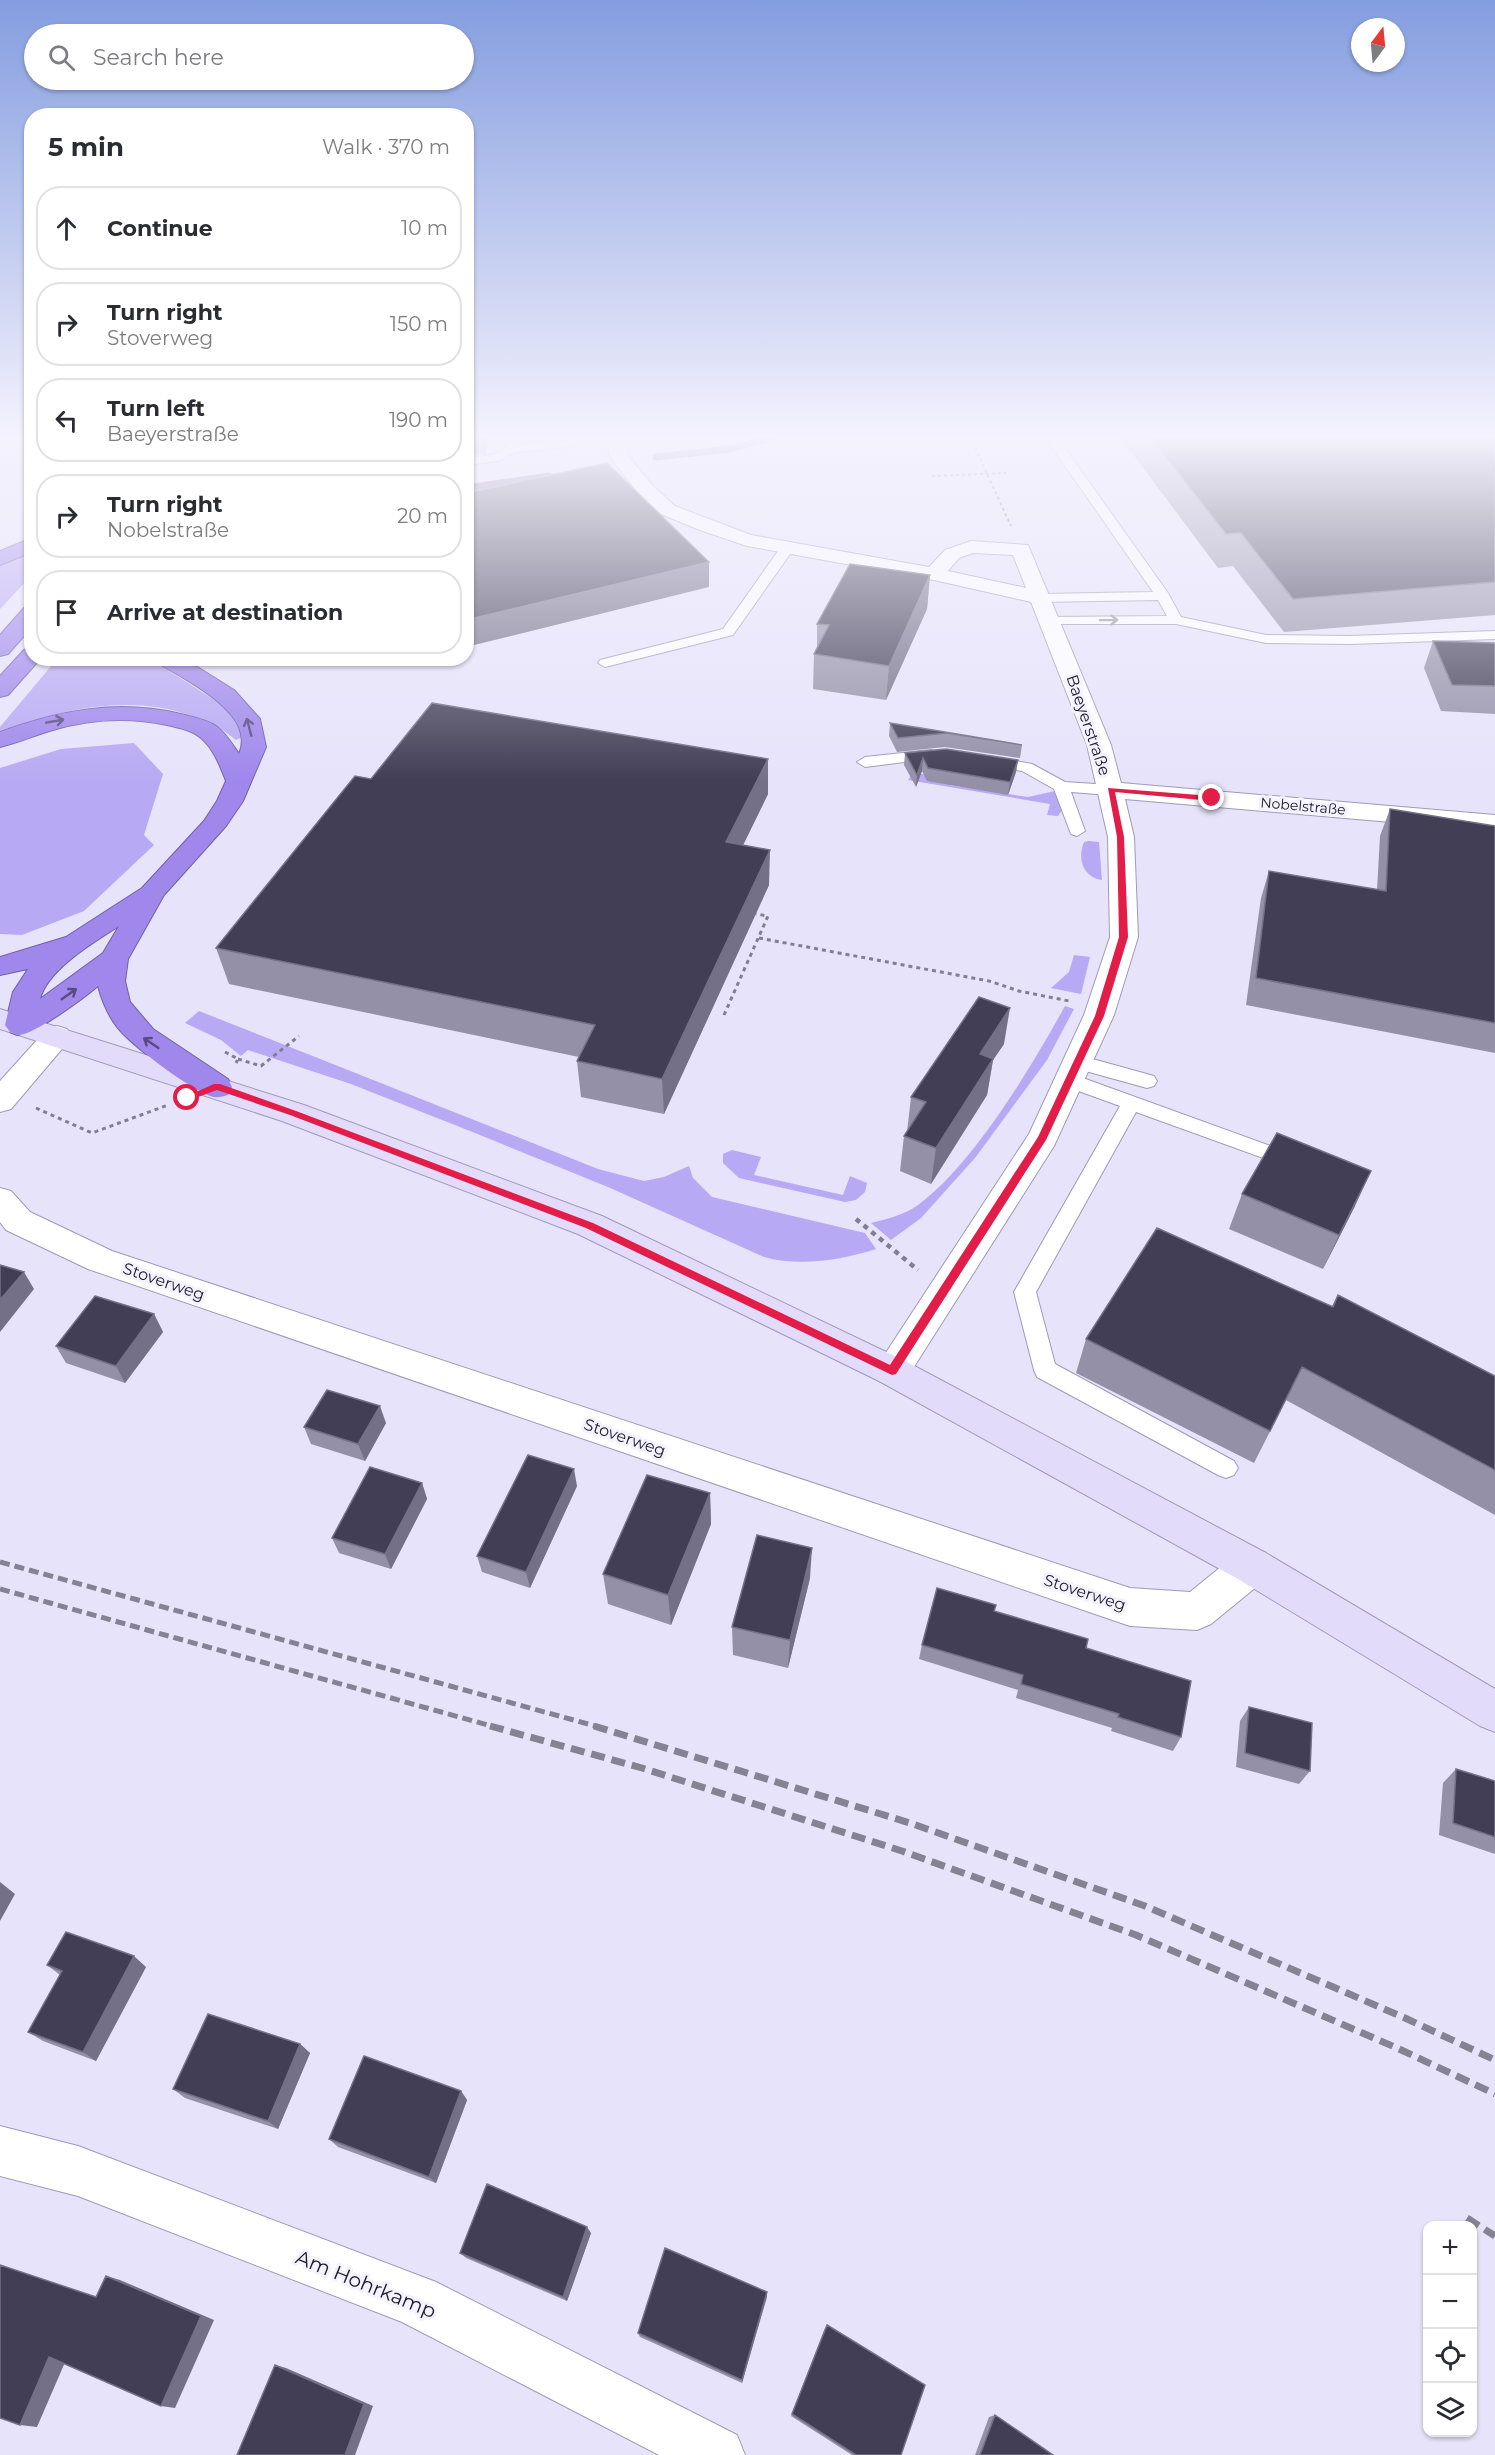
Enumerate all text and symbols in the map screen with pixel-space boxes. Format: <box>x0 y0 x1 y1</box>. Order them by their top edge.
north arrow <box>1351 18 1405 72</box>
search box <box>24 24 474 90</box>
icon: search <box>45 41 78 74</box>
text: Search here <box>93 44 224 71</box>
text: 5 min <box>48 131 124 163</box>
text: Walk · 370 m <box>322 135 450 159</box>
icon: ahead <box>50 212 83 245</box>
text: Continue <box>107 215 213 242</box>
text: 10 m <box>401 216 448 240</box>
text: Turn right <box>107 299 222 326</box>
icon: right <box>50 308 83 341</box>
text: 150 m <box>390 312 448 336</box>
text: Stoverweg <box>107 326 213 350</box>
text: Turn left <box>107 395 205 422</box>
icon: left <box>50 404 83 437</box>
text: 190 m <box>389 408 448 432</box>
text: Baeyerstraße <box>107 422 239 446</box>
text: Turn right <box>107 491 222 518</box>
icon: right <box>50 500 83 533</box>
text: 20 m <box>397 504 448 528</box>
text: Nobelstraße <box>107 518 229 542</box>
icon: arrive <box>50 596 83 629</box>
text: Arrive at destination <box>107 599 343 626</box>
one-way arrow <box>1098 615 1118 626</box>
street label: Baeyerstraße <box>1062 672 1115 778</box>
one-way arrow <box>45 716 65 727</box>
one-way arrow <box>243 718 254 737</box>
route end <box>1198 784 1224 810</box>
street label: Nobelstraße <box>1260 793 1346 819</box>
one-way arrow <box>60 988 76 1000</box>
one-way arrow <box>143 1036 160 1048</box>
route start <box>173 1084 199 1110</box>
street label: Stoverweg <box>121 1259 207 1304</box>
street label: Stoverweg <box>582 1415 668 1460</box>
street label: Stoverweg <box>1041 1570 1128 1615</box>
map controls <box>1423 2221 1477 2437</box>
button: + <box>1423 2221 1477 2275</box>
street label: Am Hohrkamp <box>292 2245 440 2323</box>
button: − <box>1423 2275 1477 2329</box>
button: locate <box>1423 2329 1477 2383</box>
button: layers <box>1423 2383 1477 2437</box>

